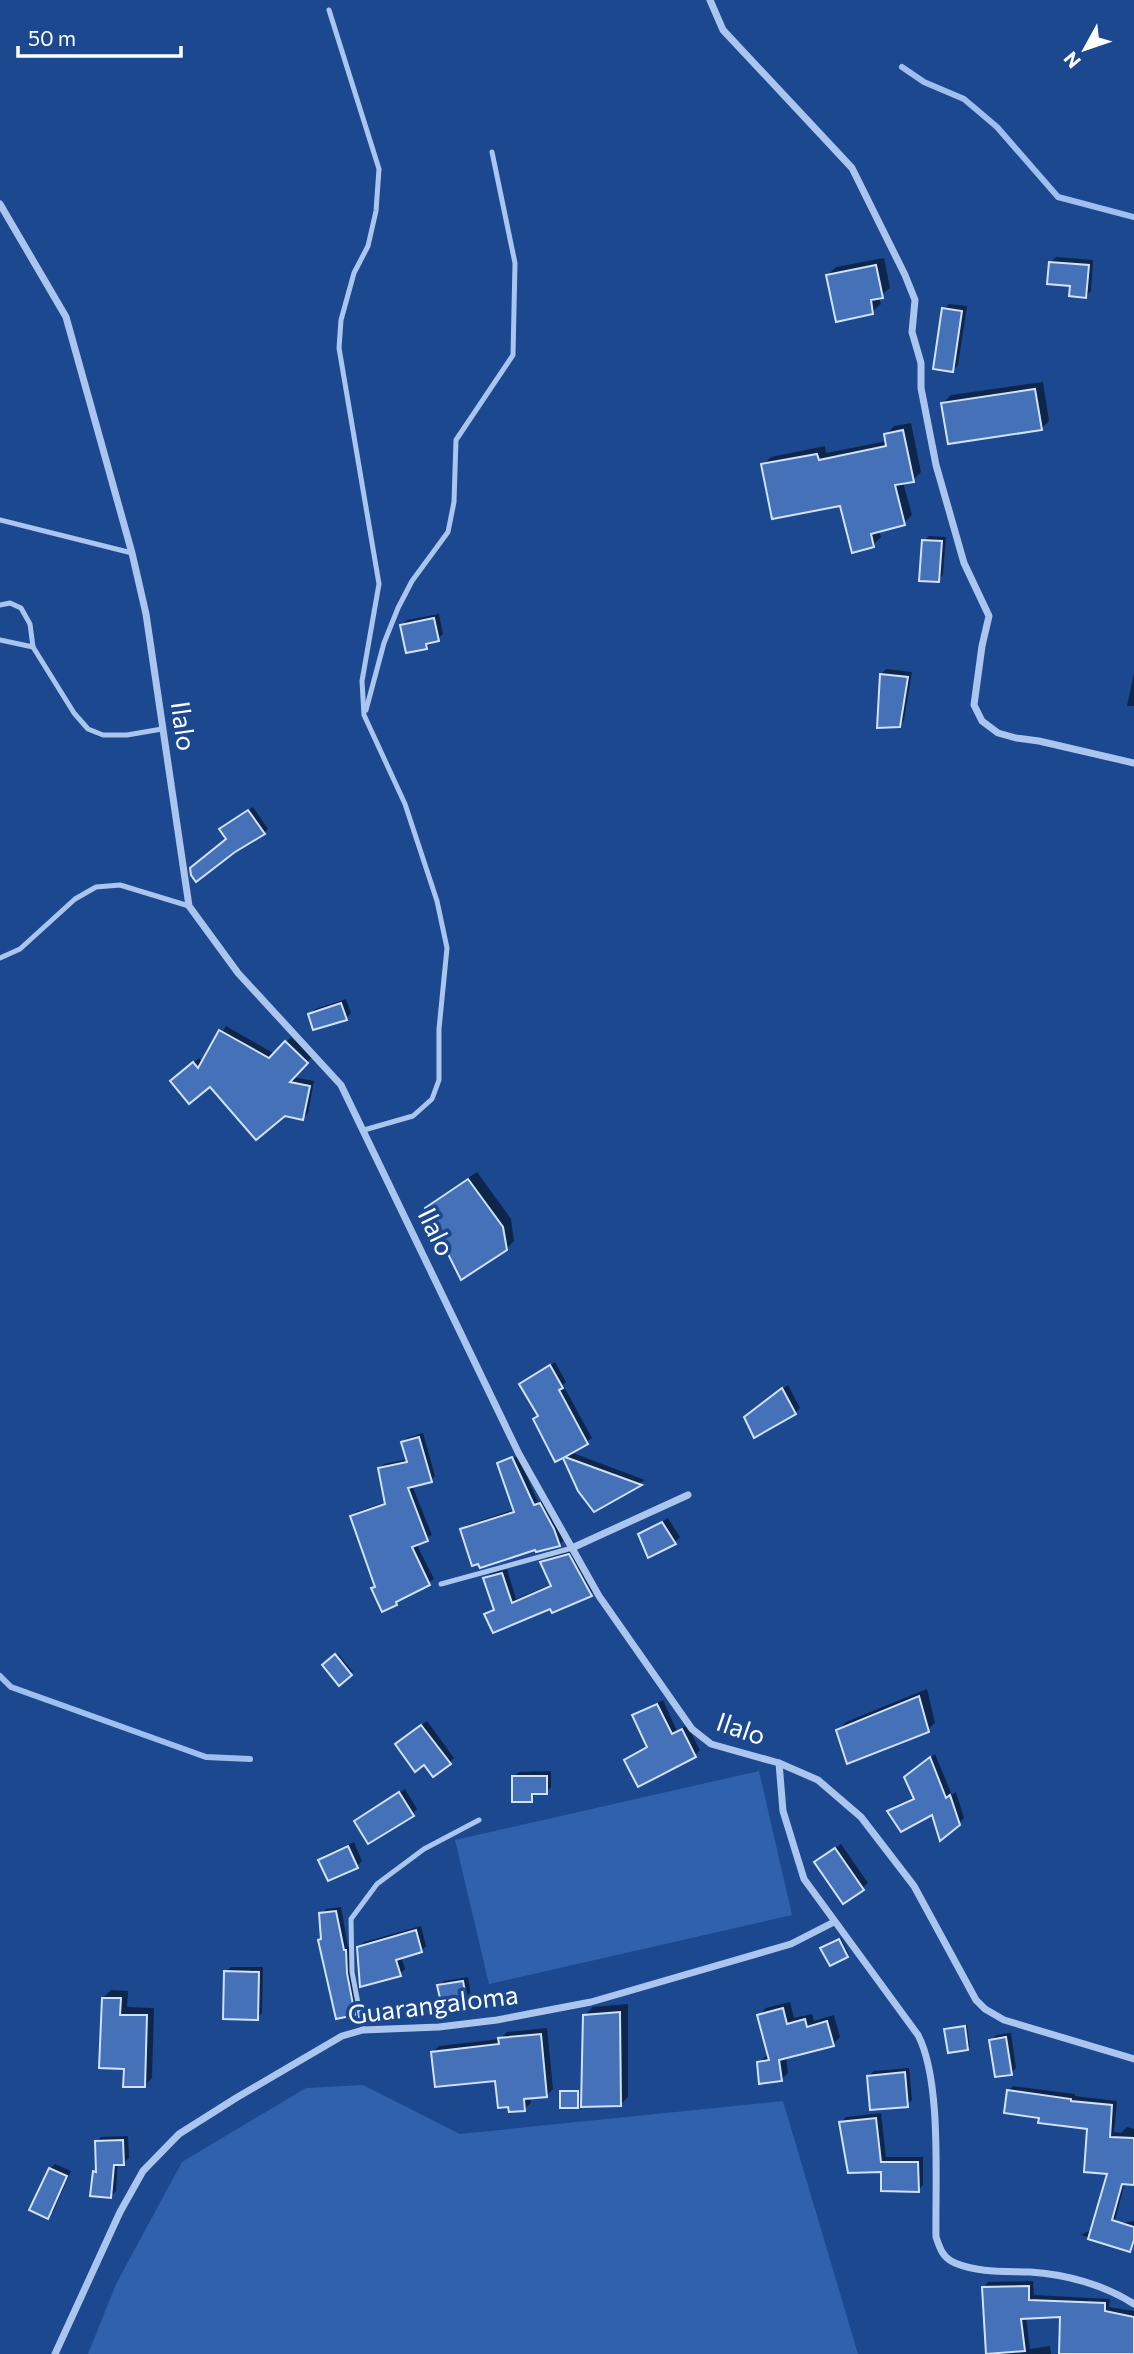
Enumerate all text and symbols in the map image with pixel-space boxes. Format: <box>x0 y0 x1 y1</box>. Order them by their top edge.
scale bar <box>18 14 180 58</box>
north arrow <box>1050 14 1120 84</box>
text: 50 m <box>28 25 76 50</box>
text: N <box>1058 47 1085 73</box>
street label: Ilalo <box>166 699 203 753</box>
street label: Ilalo <box>413 1202 462 1260</box>
street label: Ilalo <box>713 1705 770 1750</box>
street label: Guarangaloma <box>346 1978 520 2029</box>

